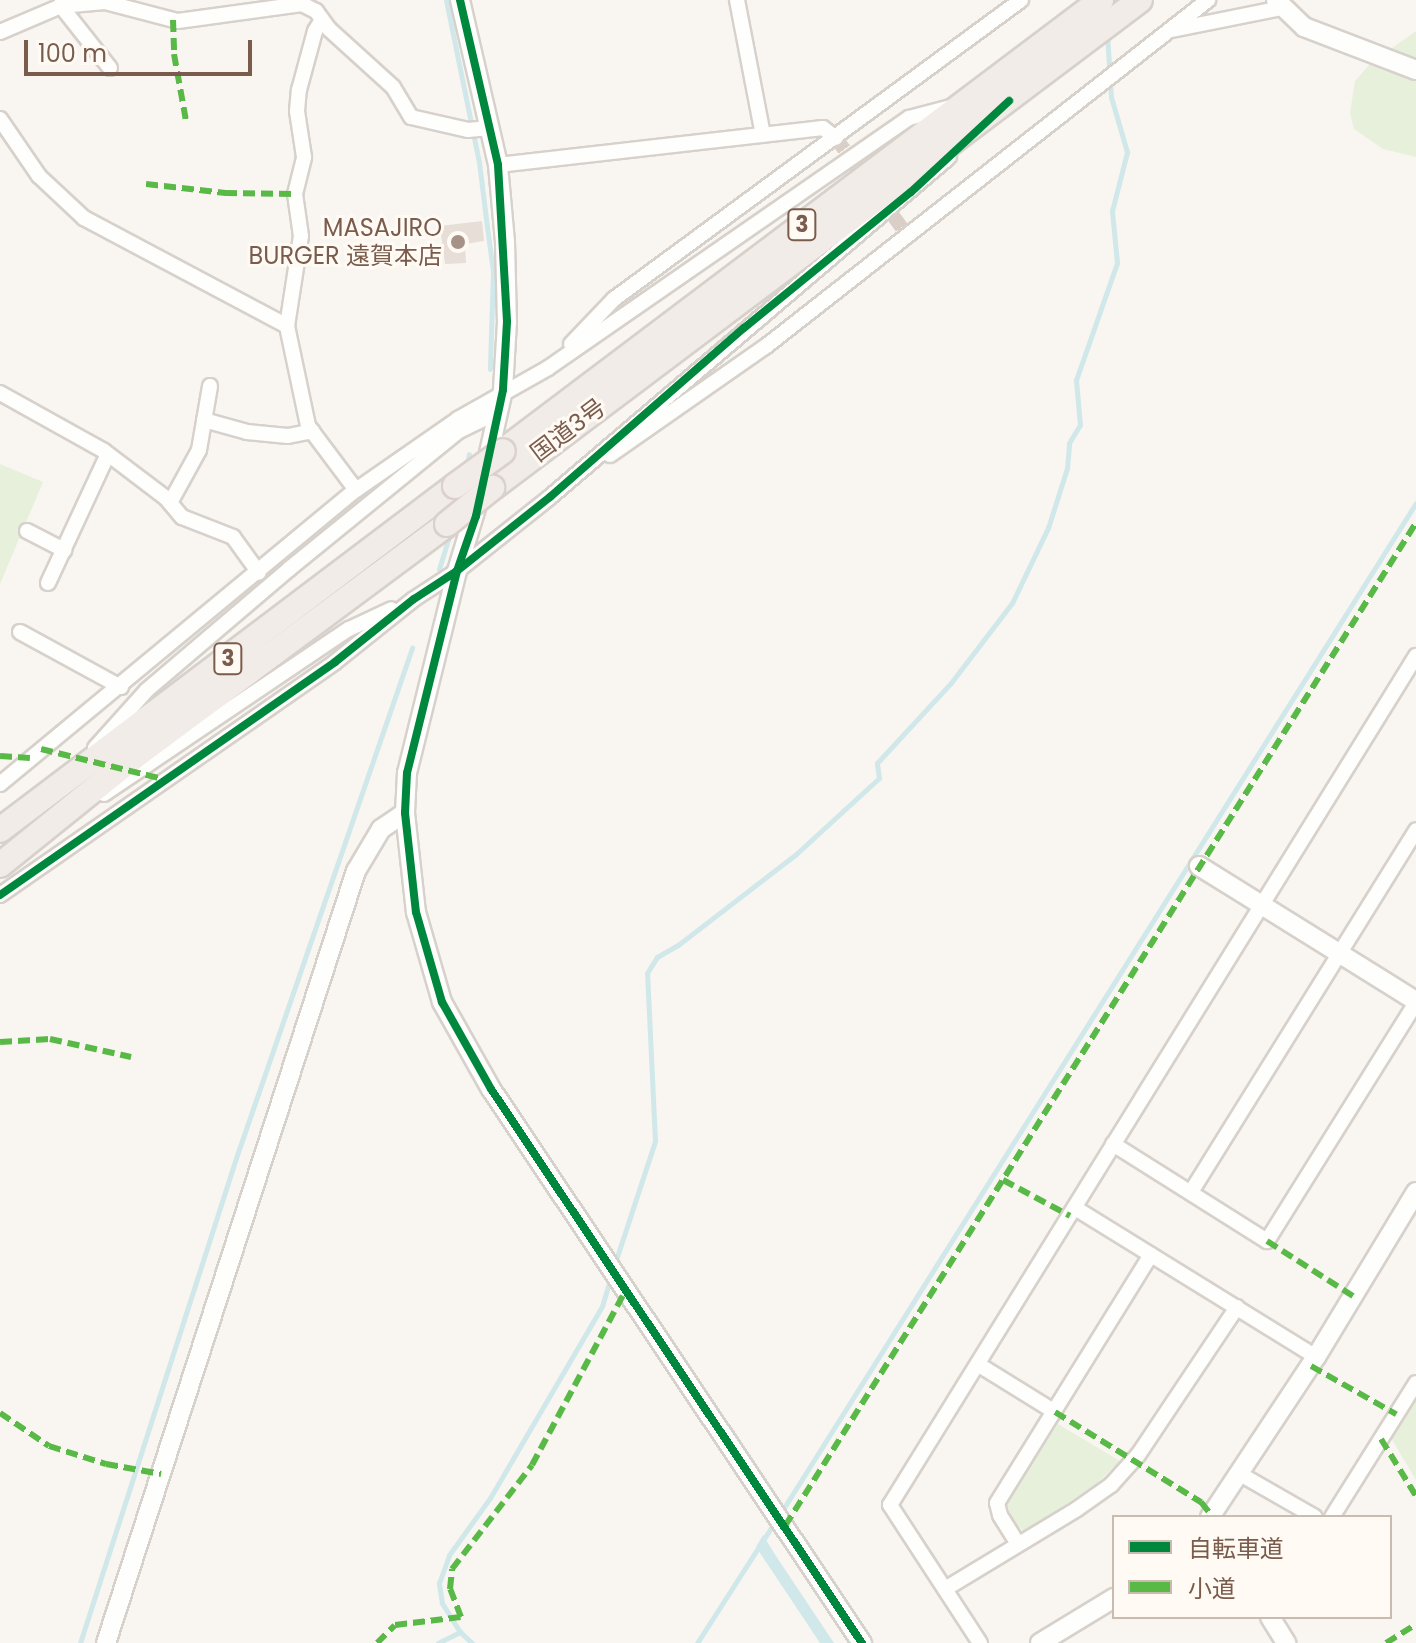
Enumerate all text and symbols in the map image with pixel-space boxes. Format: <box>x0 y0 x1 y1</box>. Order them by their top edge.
scale bar <box>28 24 256 74</box>
text: 100 m <box>38 37 107 70</box>
road number: 3 <box>786 207 818 243</box>
place label: MASAJIRO BURGER 遠賀本店 <box>249 214 442 270</box>
marker: MASAJIRO BURGER 遠賀本店 <box>449 233 467 251</box>
street label: 国道3号 <box>525 393 611 467</box>
road number: 3 <box>212 641 244 677</box>
legend <box>1112 1515 1392 1619</box>
text: 自転車道 <box>1188 1532 1284 1565</box>
text: 小道 <box>1188 1572 1236 1605</box>

